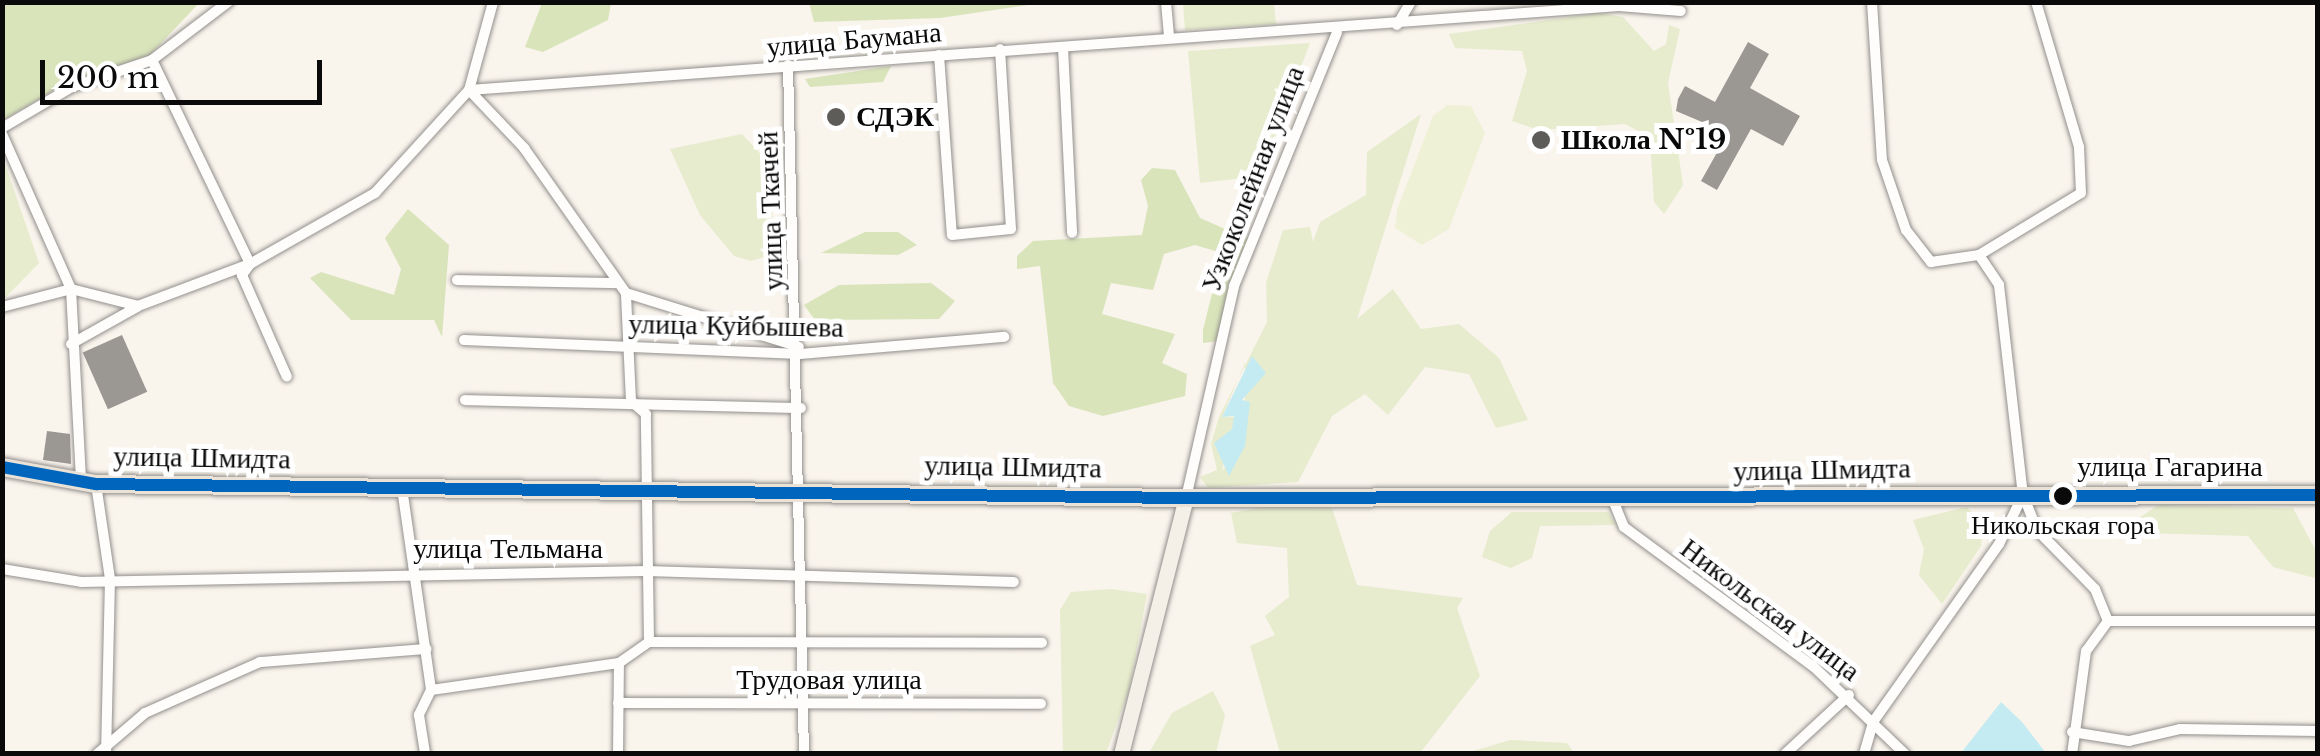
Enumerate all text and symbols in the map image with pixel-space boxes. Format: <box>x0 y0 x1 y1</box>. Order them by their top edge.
street label: улица Баумана <box>765 16 943 64</box>
scale bar <box>45 40 328 102</box>
text: 200 m <box>57 59 159 96</box>
street label: Узкоколейная улица <box>1194 61 1312 297</box>
place label: СДЭК <box>856 100 934 134</box>
marker: СДЭК <box>825 106 847 128</box>
place label: Школа №19 <box>1561 123 1726 157</box>
marker: Школа №19 <box>1530 129 1552 151</box>
street label: улица Ткачей <box>751 131 791 291</box>
street label: улица Куйбышева <box>628 307 844 345</box>
street label: улица Шмидта <box>113 440 291 476</box>
street label: улица Шмидта <box>924 449 1102 485</box>
street label: улица Гагарина <box>2077 450 2263 484</box>
street label: улица Шмидта <box>1733 452 1911 488</box>
marker: Никольская гора <box>2053 486 2073 506</box>
place label: Никольская гора <box>1971 510 2155 542</box>
street label: улица Тельмана <box>413 532 603 566</box>
street label: Никольская улица <box>1674 532 1866 688</box>
street label: Трудовая улица <box>736 663 922 697</box>

